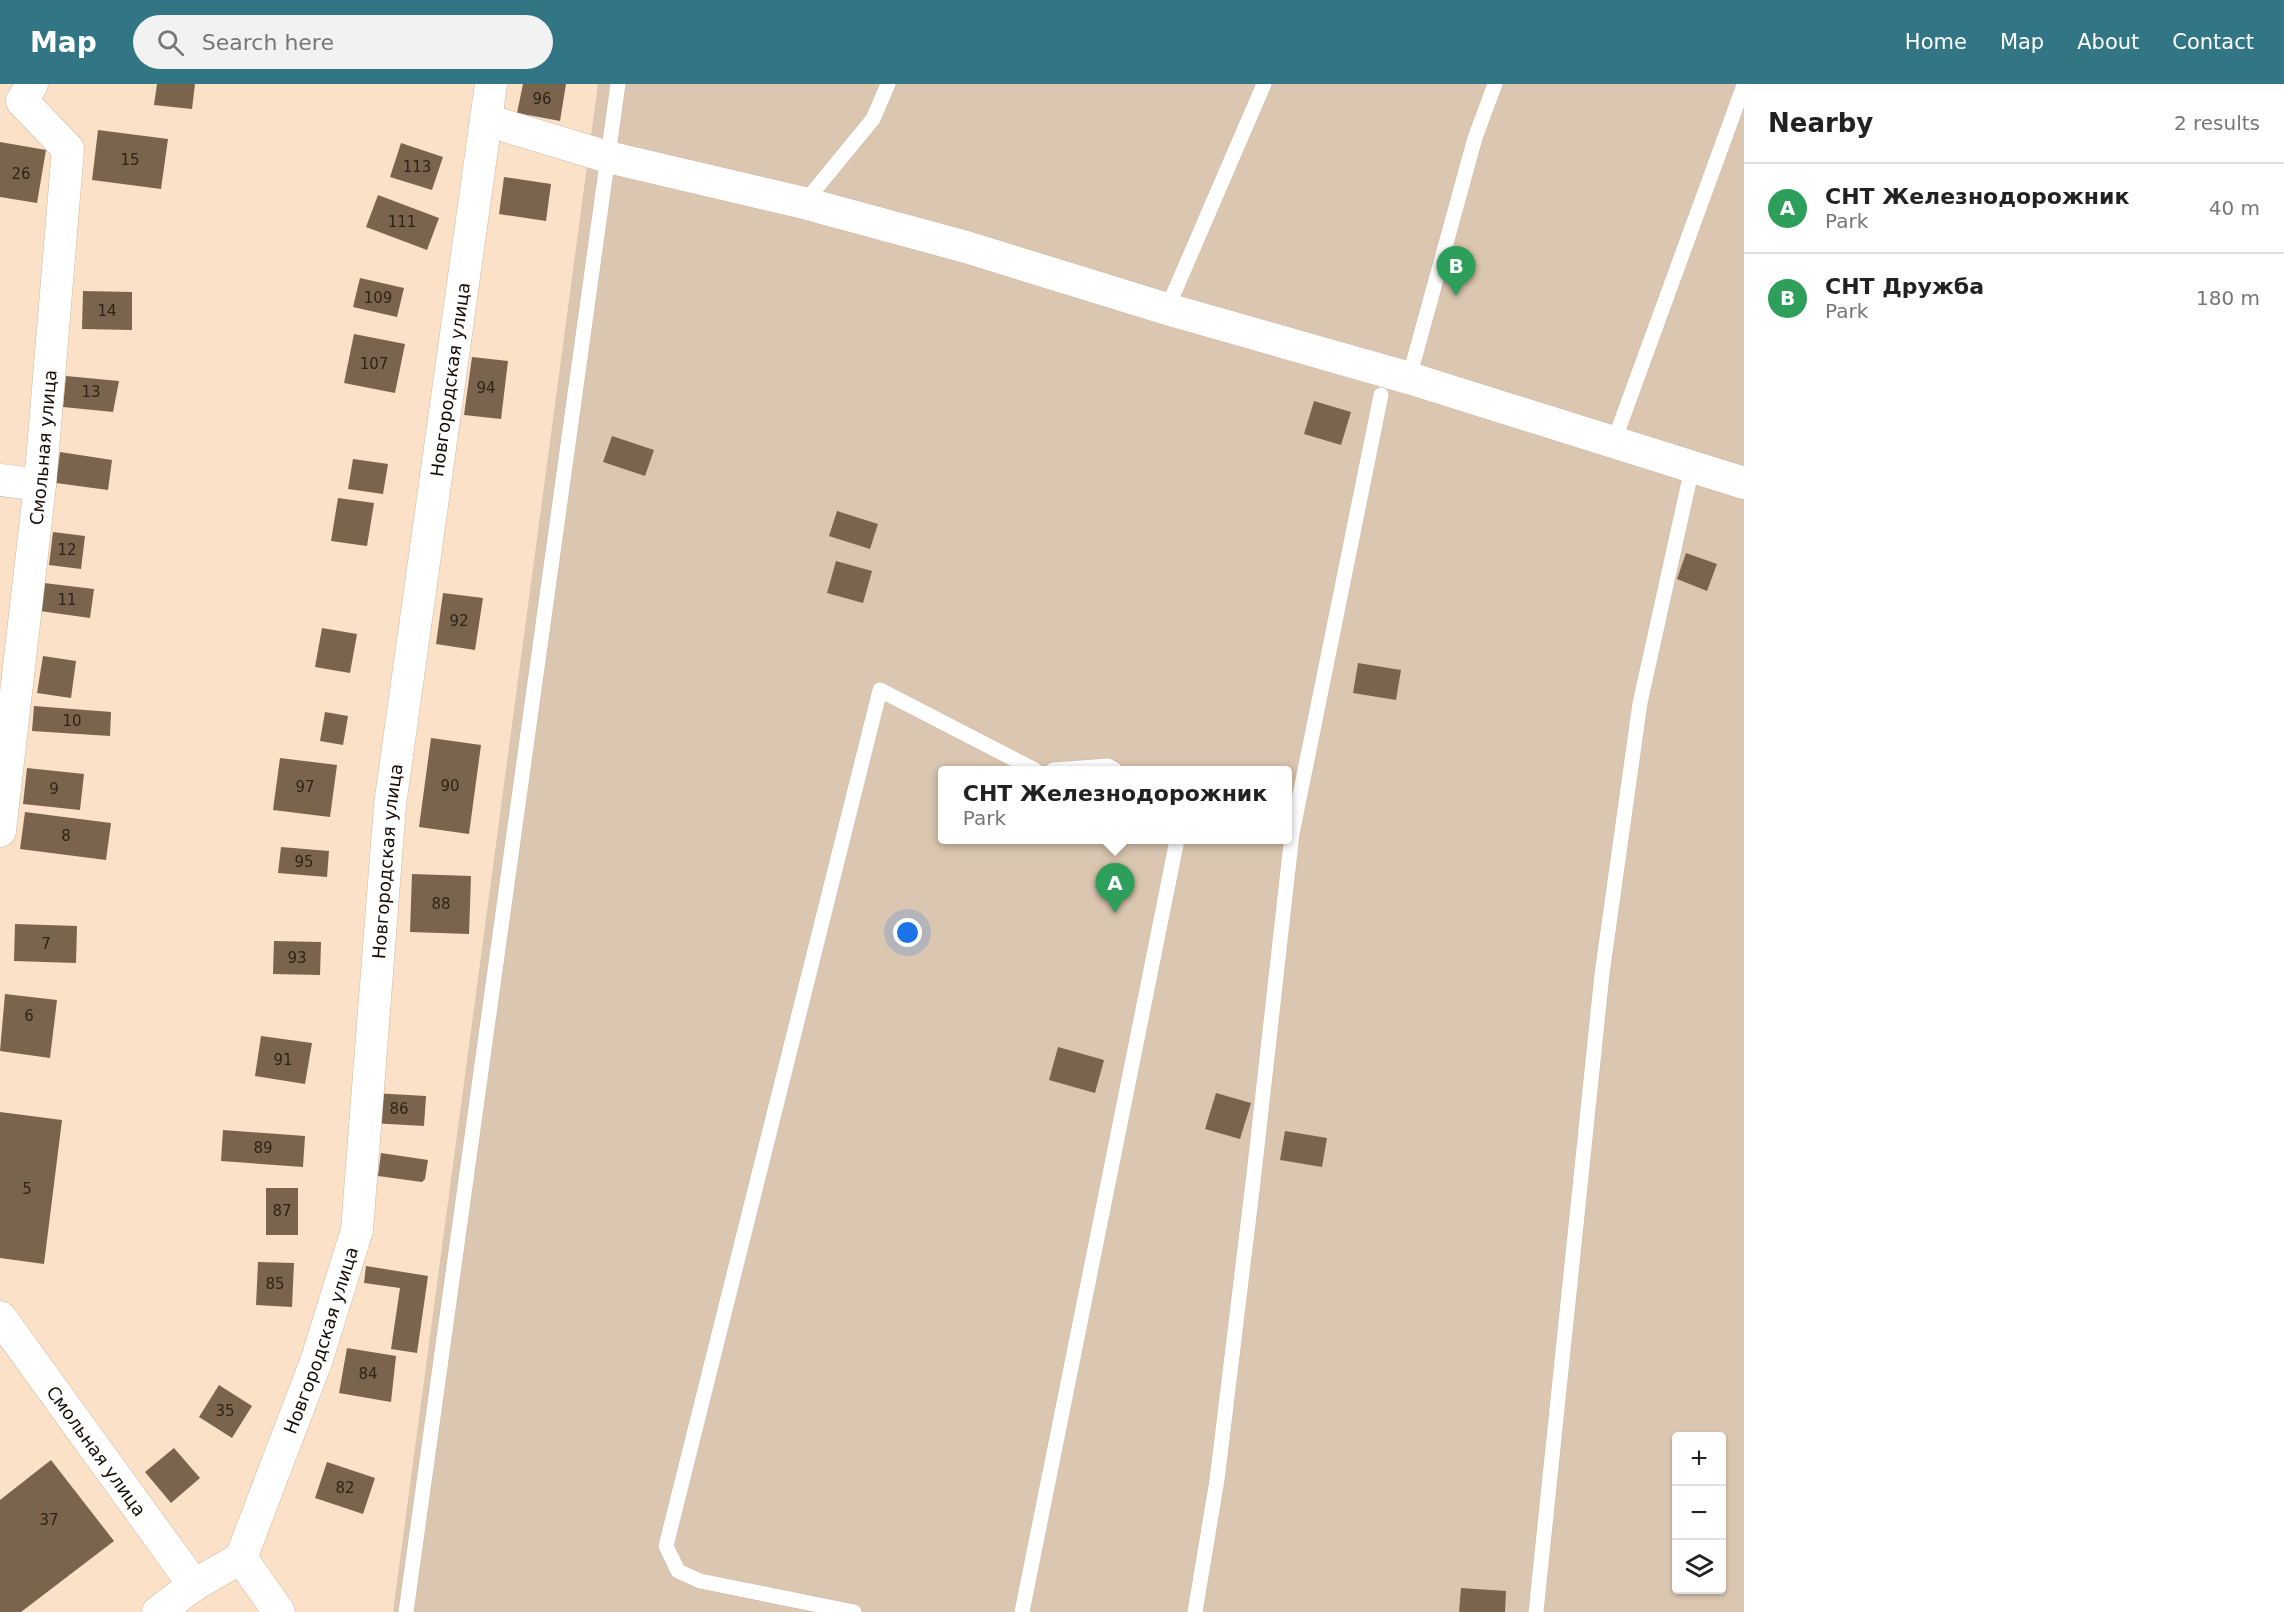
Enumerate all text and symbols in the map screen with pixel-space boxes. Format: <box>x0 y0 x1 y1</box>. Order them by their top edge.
search box <box>133 15 553 69</box>
text: Map <box>30 26 97 59</box>
icon: search <box>154 26 187 59</box>
text: Search here <box>202 30 334 55</box>
text: Home <box>1905 30 1967 54</box>
text: Map <box>2000 30 2044 54</box>
text: About <box>2077 30 2139 54</box>
text: Contact <box>2172 30 2254 54</box>
house number: 96 <box>532 90 552 108</box>
text: Nearby <box>1768 108 1873 138</box>
text: 2 results <box>2174 111 2260 135</box>
house number: 15 <box>120 151 140 169</box>
house number: 113 <box>403 158 431 176</box>
house number: 26 <box>11 165 31 183</box>
text: СНТ Железнодорожник <box>1825 184 2129 209</box>
text: A <box>1780 196 1795 220</box>
text: 40 m <box>2209 196 2260 220</box>
text: Park <box>1825 209 1868 233</box>
house number: 111 <box>388 213 416 231</box>
pin: B <box>1436 246 1476 296</box>
text: СНТ Дружба <box>1825 274 1984 299</box>
street label: Новгородская улица <box>426 281 474 478</box>
text: B <box>1780 286 1795 310</box>
text: 180 m <box>2196 286 2260 310</box>
house number: 109 <box>364 289 392 307</box>
text: Park <box>1825 299 1868 323</box>
house number: 14 <box>97 302 117 320</box>
house number: 107 <box>360 355 388 373</box>
street label: Смольная улица <box>25 369 60 526</box>
house number: 94 <box>476 379 496 397</box>
house number: 13 <box>81 383 101 401</box>
house number: 12 <box>57 541 77 559</box>
house number: 11 <box>57 591 77 609</box>
house number: 92 <box>449 612 469 630</box>
house number: 10 <box>62 712 82 730</box>
street label: Новгородская улица <box>368 762 406 960</box>
popup <box>938 766 1292 844</box>
house number: 90 <box>440 777 460 795</box>
house number: 97 <box>295 778 315 796</box>
house number: 9 <box>49 780 59 798</box>
text: СНТ Железнодорожник <box>963 781 1267 806</box>
text: Park <box>963 806 1006 830</box>
house number: 8 <box>61 827 71 845</box>
house number: 95 <box>294 853 314 871</box>
pin: A <box>1096 864 1134 913</box>
house number: 88 <box>431 895 451 913</box>
your location <box>893 918 922 947</box>
house number: 7 <box>41 935 51 953</box>
house number: 93 <box>287 949 307 967</box>
house number: 6 <box>24 1007 34 1025</box>
house number: 91 <box>273 1051 293 1069</box>
house number: 86 <box>389 1100 409 1118</box>
house number: 89 <box>253 1139 273 1157</box>
house number: 5 <box>22 1180 32 1198</box>
house number: 87 <box>272 1202 292 1220</box>
street label: Новгородская улица <box>279 1244 362 1437</box>
house number: 85 <box>265 1275 285 1293</box>
house number: 84 <box>358 1365 378 1383</box>
street label: Смольная улица <box>43 1381 151 1520</box>
house number: 35 <box>215 1402 235 1420</box>
map controls <box>1672 1432 1726 1594</box>
button: + <box>1672 1432 1726 1486</box>
house number: 82 <box>335 1479 355 1497</box>
button: − <box>1672 1486 1726 1540</box>
house number: 37 <box>39 1511 59 1529</box>
button: layers <box>1672 1540 1726 1594</box>

